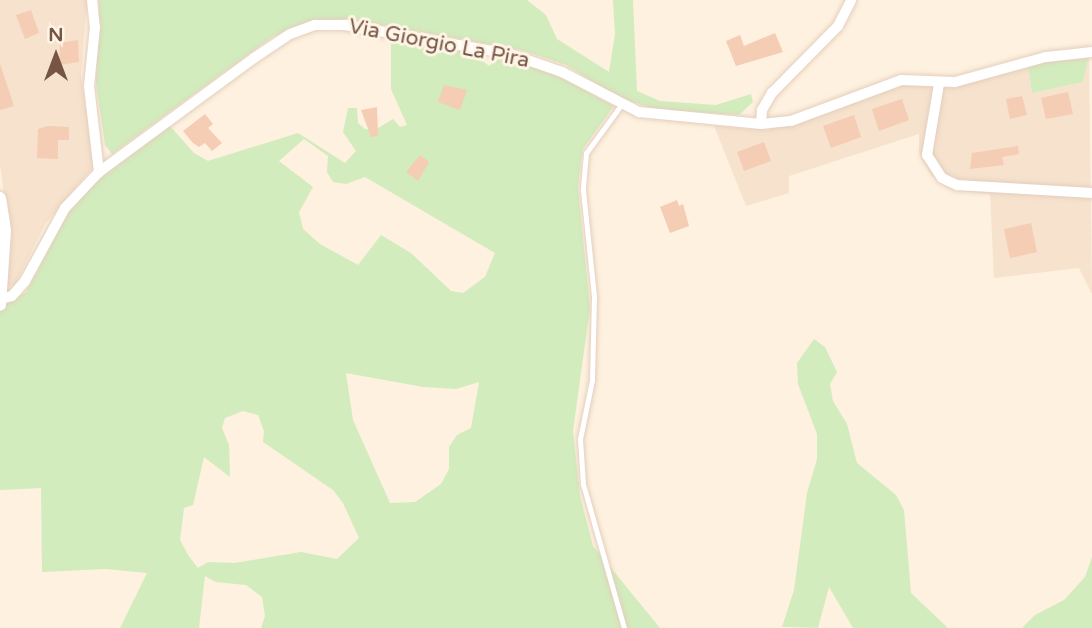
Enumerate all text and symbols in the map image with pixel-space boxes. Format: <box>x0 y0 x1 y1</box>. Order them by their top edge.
street label: Via Giorgio La Pira <box>347 14 531 74</box>
north arrow <box>21 21 91 91</box>
text: N <box>48 24 64 46</box>

